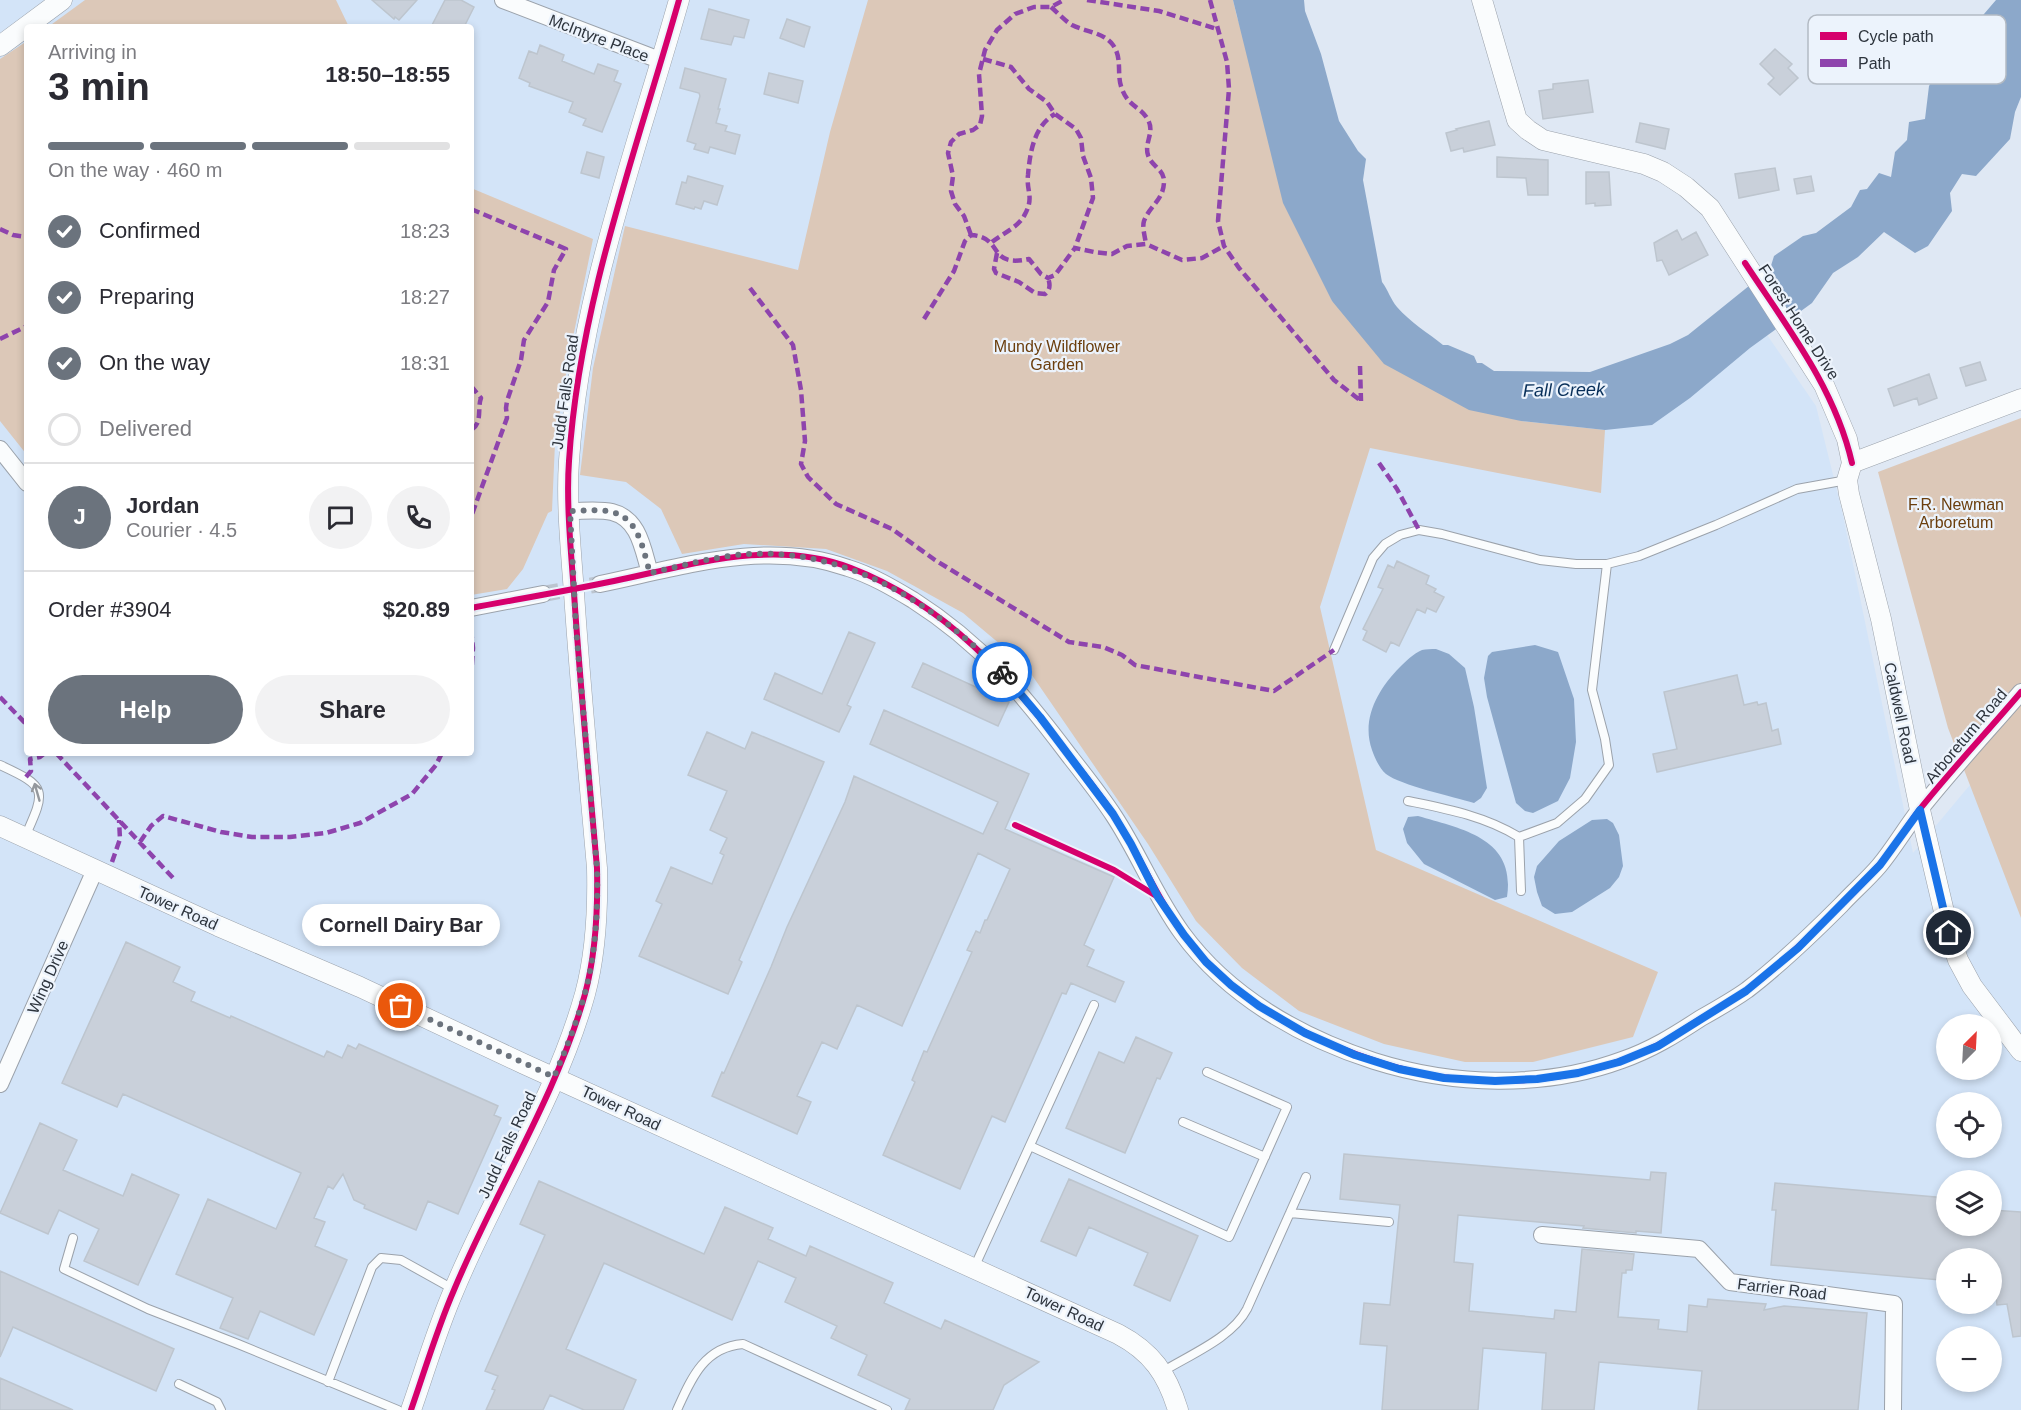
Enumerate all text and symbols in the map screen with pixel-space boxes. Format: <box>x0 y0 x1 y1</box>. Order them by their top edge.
street label: McIntyre Place <box>547 11 652 65</box>
legend <box>1808 15 2006 84</box>
text: Cycle path <box>1858 28 1934 45</box>
text: Arriving in <box>48 41 137 63</box>
text: Path <box>1858 55 1891 72</box>
text: 18:50–18:55 <box>325 62 450 87</box>
text: 3 min <box>48 65 150 108</box>
text: On the way · 460 m <box>48 159 223 181</box>
icon: check <box>48 215 81 248</box>
text: Confirmed <box>99 218 200 243</box>
text: 18:23 <box>400 220 450 242</box>
street label: Forest Home Drive <box>1755 261 1843 383</box>
icon: check <box>48 281 81 314</box>
text: Preparing <box>99 284 194 309</box>
text: 18:27 <box>400 286 450 308</box>
street label: Judd Falls Road <box>549 334 581 450</box>
park label: Mundy Wildflower Garden <box>994 338 1121 373</box>
icon: check <box>48 347 81 380</box>
text: On the way <box>99 350 210 375</box>
text: 18:31 <box>400 352 450 374</box>
water label: Fall Creek <box>1523 379 1606 401</box>
text: Delivered <box>99 416 192 441</box>
button: chat <box>309 486 372 549</box>
button: phone <box>387 486 450 549</box>
text: Jordan <box>126 493 199 518</box>
park label: F.R. Newman Arboretum <box>1908 496 2004 531</box>
text: J <box>73 504 86 529</box>
text: Courier · 4.5 <box>126 519 237 541</box>
text: Order #3904 <box>48 597 172 622</box>
text: $20.89 <box>383 597 450 622</box>
courier <box>972 642 1032 702</box>
icon: bike <box>986 656 1019 689</box>
street label: Caldwell Road <box>1881 661 1919 765</box>
button: Help <box>48 675 243 744</box>
button: Share <box>255 675 450 744</box>
street label: Arboretum Road <box>1922 686 2010 786</box>
one-way arrow <box>30 783 42 802</box>
street label: Tower Road <box>136 883 220 933</box>
callout: Cornell Dairy Bar <box>302 904 500 946</box>
pin <box>1923 907 1974 958</box>
text: Cornell Dairy Bar <box>319 914 483 936</box>
icon: home <box>1932 916 1965 949</box>
street label: Wing Drive <box>24 938 72 1016</box>
pin <box>375 980 426 1031</box>
icon: bag <box>384 989 417 1022</box>
north arrow <box>1936 1014 2002 1080</box>
map controls <box>1936 1014 2002 1392</box>
street label: Tower Road <box>579 1082 663 1134</box>
street label: Judd Falls Road <box>475 1089 539 1201</box>
button: locate <box>1936 1092 2002 1158</box>
button: layers <box>1936 1170 2002 1236</box>
button: + <box>1936 1248 2002 1314</box>
street label: Farrier Road <box>1736 1275 1828 1303</box>
street label: Tower Road <box>1022 1283 1106 1335</box>
button: − <box>1936 1326 2002 1392</box>

